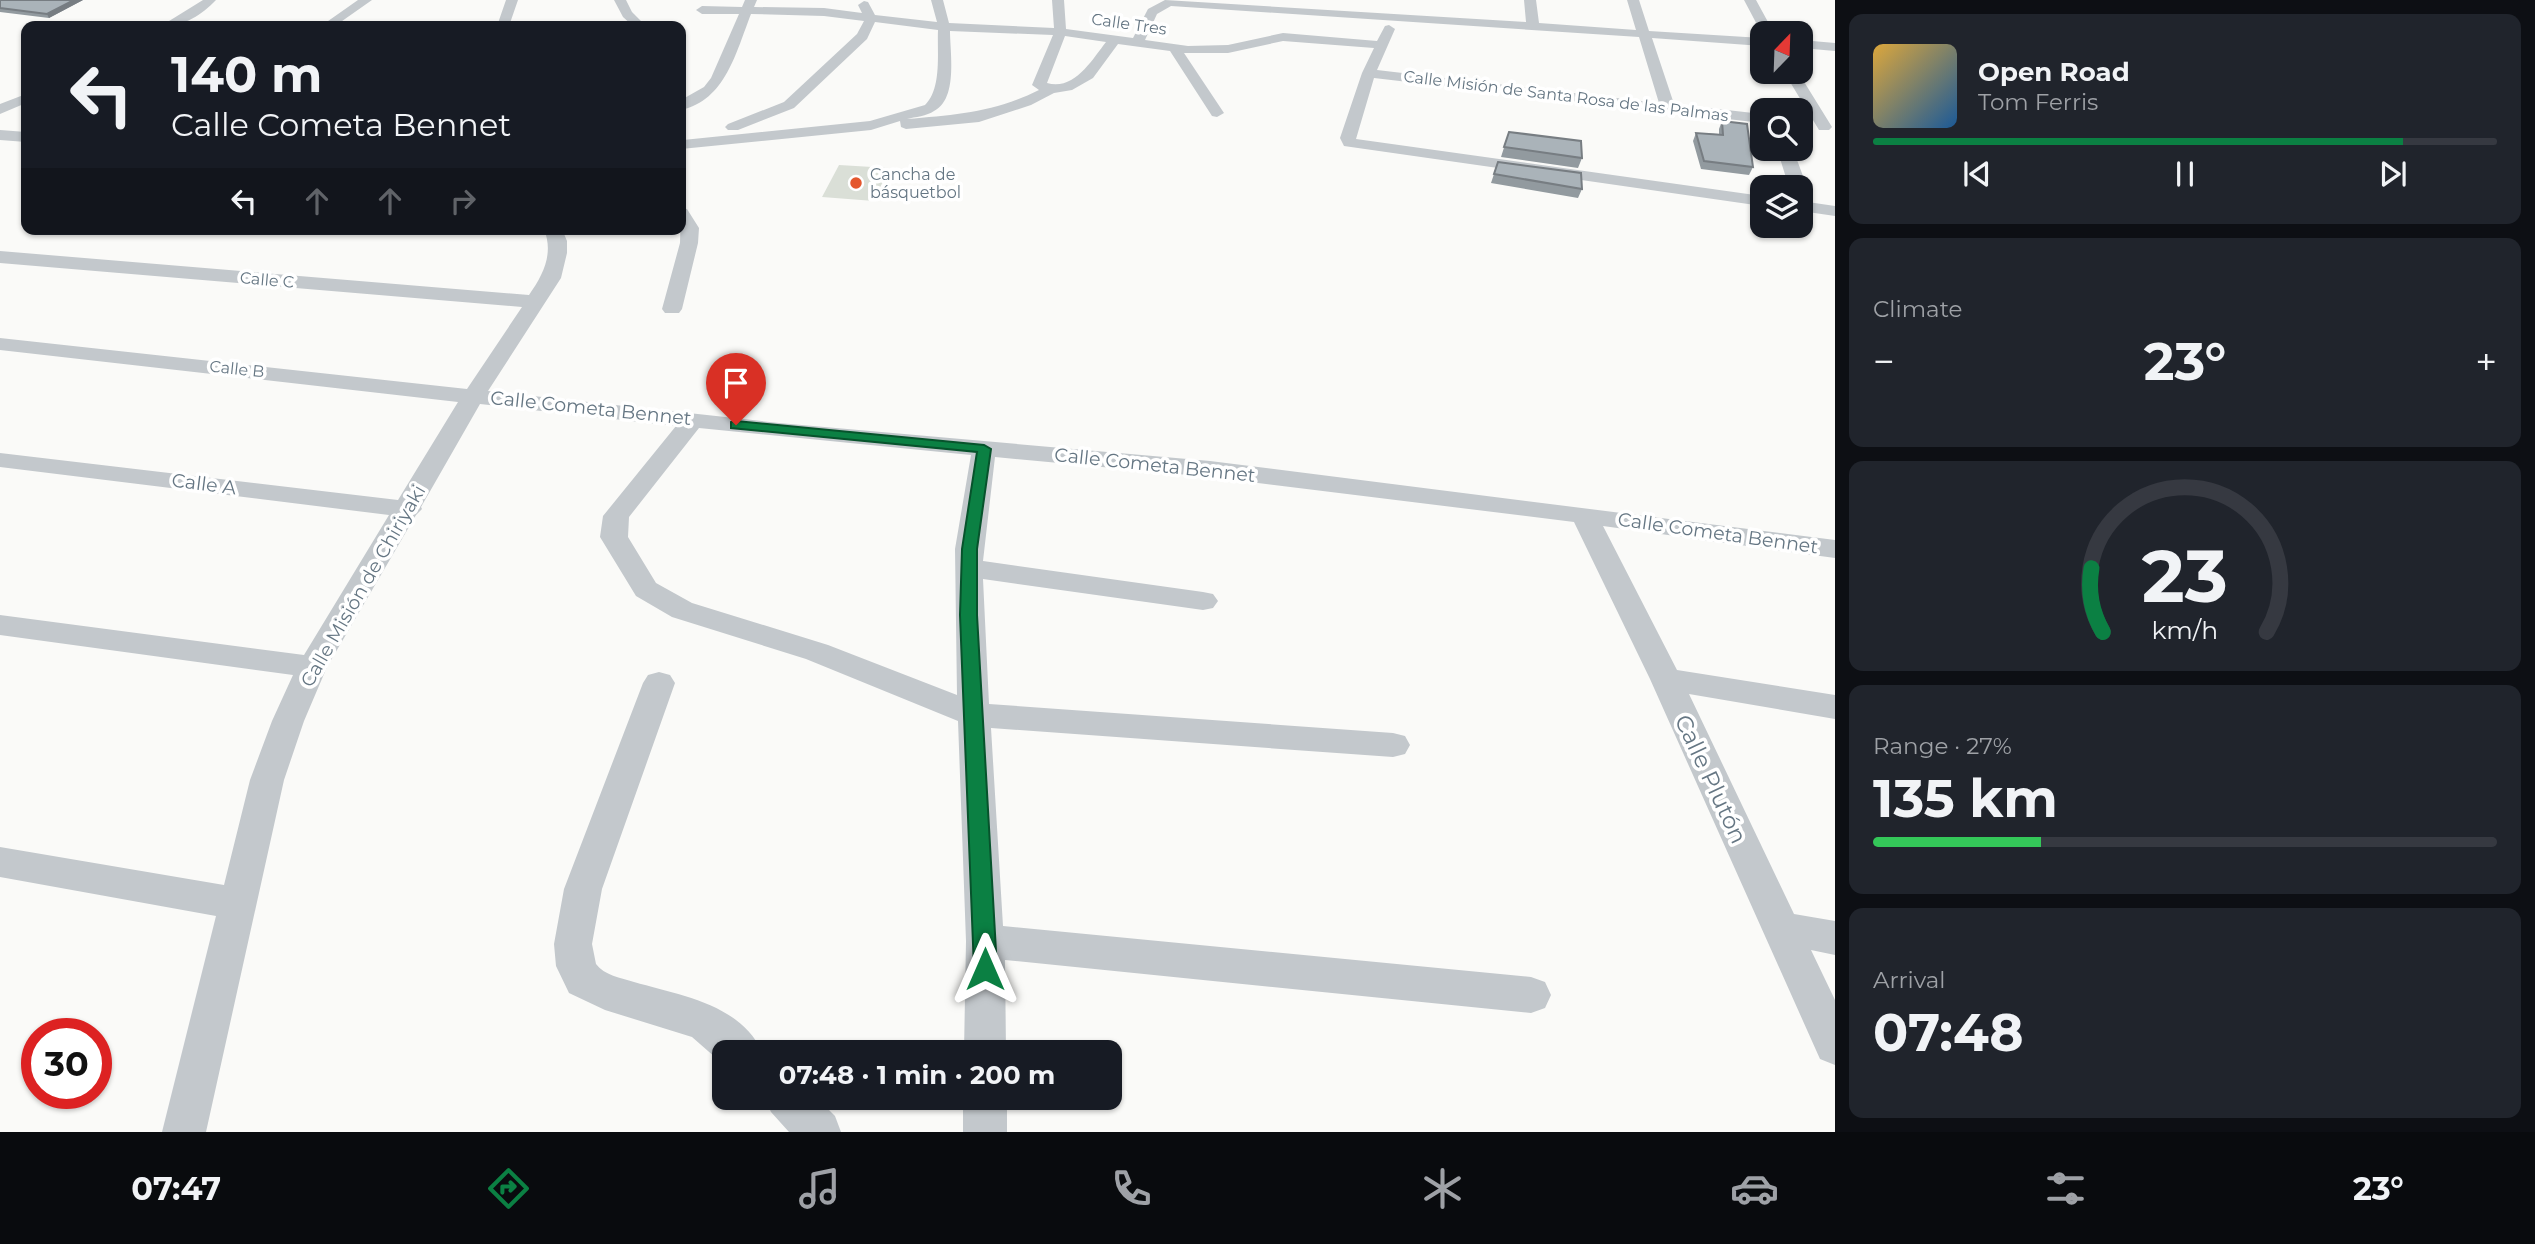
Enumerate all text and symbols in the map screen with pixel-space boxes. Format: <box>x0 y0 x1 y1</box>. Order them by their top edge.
street label: Calle Tres <box>1090 9 1168 39</box>
north arrow <box>1750 21 1813 84</box>
map controls <box>1750 21 1813 238</box>
text: 140 m <box>171 45 323 104</box>
icon: left <box>56 49 147 140</box>
text: Open Road <box>1978 56 2130 88</box>
street label: Calle Misión de Santa Rosa de las Palmas <box>1402 67 1730 125</box>
text: Tom Ferris <box>1978 88 2098 116</box>
button: search <box>1750 98 1813 161</box>
text: Calle Cometa Bennet <box>171 105 511 144</box>
icon: previous <box>1958 155 1996 193</box>
icon: pause <box>2166 155 2204 193</box>
icon: next <box>2374 155 2412 193</box>
place label: Cancha de básquetbol <box>870 165 961 202</box>
marker: Cancha de básquetbol <box>848 175 864 191</box>
button: layers <box>1750 175 1813 238</box>
icon: left <box>225 182 263 220</box>
icon: ahead <box>298 182 336 220</box>
icon: ahead <box>371 182 409 220</box>
icon: right <box>444 182 482 220</box>
street label: Calle C <box>239 268 295 292</box>
text: Climate <box>1873 295 1962 323</box>
text: 23° <box>2144 330 2226 393</box>
text: − <box>1873 338 1895 385</box>
text: + <box>2475 338 2497 385</box>
pin <box>706 353 766 425</box>
street label: Calle B <box>209 357 265 381</box>
icon: arrive <box>717 364 755 402</box>
street label: Calle Cometa Bennet <box>489 386 693 430</box>
street label: Calle Cometa Bennet <box>1053 443 1257 487</box>
street label: Calle A <box>170 469 238 499</box>
street label: Calle Misión de Chiriyaki <box>296 481 430 691</box>
street label: Calle Cometa Bennet <box>1616 508 1820 558</box>
text: 23 <box>2142 532 2228 620</box>
text: km/h <box>2152 615 2218 645</box>
street label: Calle Plutón <box>1669 710 1753 848</box>
text: Range · 27% <box>1873 732 2012 760</box>
text: 135 km <box>1873 767 2058 830</box>
position arrow <box>948 932 1022 1006</box>
text: Arrival <box>1873 966 1946 994</box>
text: 07:48 <box>1873 1001 2024 1064</box>
speed limit sign: 30 <box>21 1018 112 1109</box>
text: 07:48 · 1 min · 200 m <box>779 1059 1055 1091</box>
icon: directions <box>484 1164 533 1213</box>
icon: music <box>795 1164 844 1213</box>
icon: phone <box>1107 1164 1156 1213</box>
icon: climate <box>1418 1164 1467 1213</box>
icon: car <box>1730 1164 1779 1213</box>
icon: filters <box>2041 1164 2090 1213</box>
text: 07:47 <box>131 1169 221 1208</box>
text: 23° <box>2353 1169 2404 1208</box>

